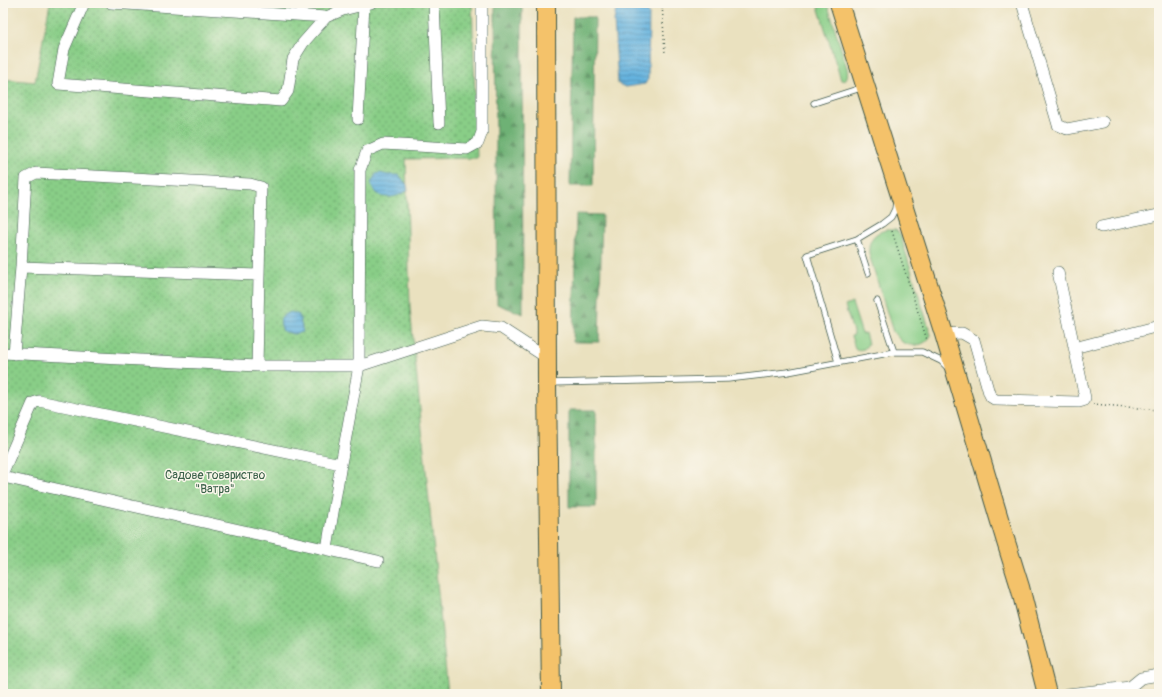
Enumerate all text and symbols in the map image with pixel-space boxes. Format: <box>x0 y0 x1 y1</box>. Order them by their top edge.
park label: Садове товариство "Ватра" <box>165 468 266 497</box>

